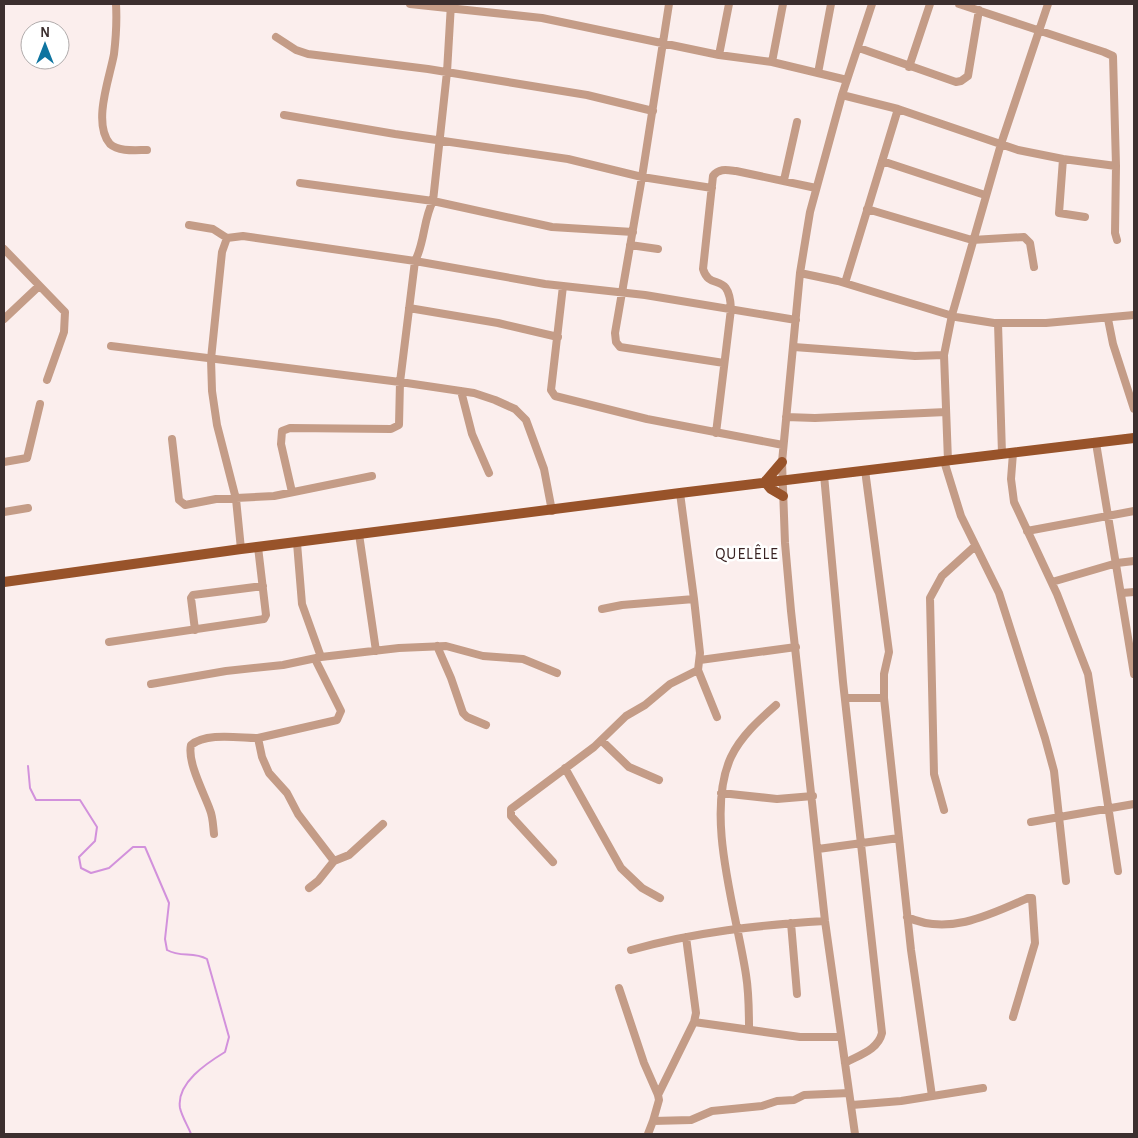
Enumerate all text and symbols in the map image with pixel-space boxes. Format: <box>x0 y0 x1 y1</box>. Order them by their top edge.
north arrow <box>20 20 70 70</box>
text: N <box>40 26 50 40</box>
district label: QUELÊLE <box>715 544 779 563</box>

